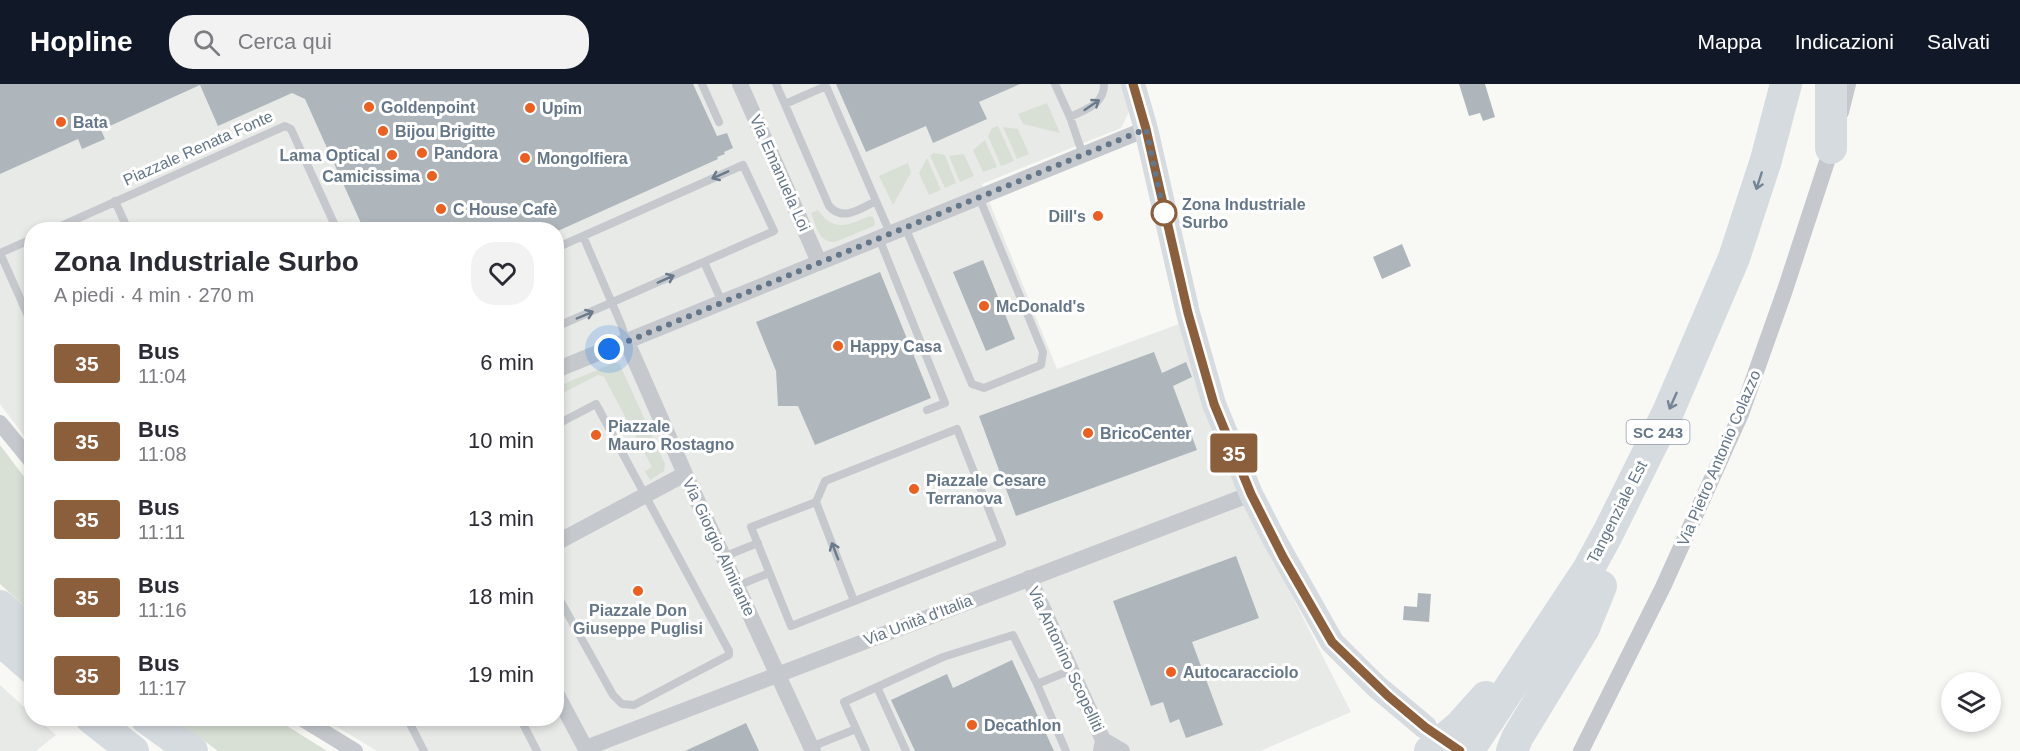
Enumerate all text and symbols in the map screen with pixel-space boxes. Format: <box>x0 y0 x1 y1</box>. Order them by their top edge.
search box <box>169 15 589 69</box>
text: Hopline <box>30 26 133 57</box>
icon: search <box>190 26 223 59</box>
text: Cerca qui <box>238 29 332 54</box>
text: Mappa <box>1698 30 1762 53</box>
text: Indicazioni <box>1795 30 1894 53</box>
text: Salvati <box>1927 30 1990 53</box>
one-way arrow <box>1084 98 1101 111</box>
place label: Goldenpoint <box>381 99 476 116</box>
marker: Goldenpoint <box>362 100 376 114</box>
place label: Upim <box>542 100 582 117</box>
marker: Upim <box>523 101 537 115</box>
street label: Piazzale Renata Fonte <box>121 107 275 189</box>
street label: Via Emanuela Loi <box>747 112 813 234</box>
place label: Bata <box>73 114 108 131</box>
marker: Bata <box>54 115 68 129</box>
place label: Bijou Brigitte <box>395 123 496 140</box>
marker: Bijou Brigitte <box>376 124 390 138</box>
place label: Pandora <box>434 145 498 162</box>
marker: Pandora <box>415 146 429 160</box>
place label: Lama Optical <box>280 147 380 164</box>
marker: Lama Optical <box>385 148 399 162</box>
place label: Mongolfiera <box>537 150 628 167</box>
marker: Mongolfiera <box>518 151 532 165</box>
place label: Camicissima <box>322 168 420 185</box>
marker: Camicissima <box>425 169 439 183</box>
one-way arrow <box>712 170 730 182</box>
one-way arrow <box>1753 171 1764 190</box>
place label: Zona Industriale Surbo <box>1182 196 1306 231</box>
marker: Zona Industriale Surbo <box>1151 200 1177 226</box>
place label: C House Cafè <box>453 201 557 218</box>
marker: C House Cafè <box>434 202 448 216</box>
place label: Dill's <box>1048 208 1086 225</box>
marker: Dill's <box>1091 209 1105 223</box>
button: heart <box>471 242 534 305</box>
text: Zona Industriale Surbo <box>54 246 359 277</box>
one-way arrow <box>656 273 674 285</box>
text: A piedi · 4 min · 270 m <box>54 284 254 306</box>
place label: McDonald's <box>996 298 1085 315</box>
marker: McDonald's <box>977 299 991 313</box>
one-way arrow <box>575 309 593 321</box>
your location <box>594 334 624 364</box>
place label: Happy Casa <box>850 338 942 355</box>
text: Bus <box>138 339 180 364</box>
marker: Happy Casa <box>831 339 845 353</box>
text: 6 min <box>480 350 534 375</box>
text: 35 <box>75 352 99 375</box>
text: 11:04 <box>138 365 187 387</box>
street label: Via Pietro Antonio Colazzo <box>1674 368 1764 548</box>
one-way arrow <box>1667 392 1678 410</box>
text: Bus <box>138 417 180 442</box>
place label: Piazzale Mauro Rostagno <box>608 418 734 453</box>
road number: SC 243 <box>1626 420 1690 444</box>
place label: BricoCenter <box>1100 425 1192 442</box>
marker: BricoCenter <box>1081 426 1095 440</box>
text: 10 min <box>468 428 534 453</box>
marker: Piazzale Mauro Rostagno <box>589 428 603 442</box>
text: 35 <box>75 430 99 453</box>
line badge: 35 <box>1207 434 1261 472</box>
text: 35 <box>1222 442 1246 465</box>
text: 11:08 <box>138 443 187 465</box>
street label: Tangenziale Est <box>1584 457 1650 566</box>
place label: Piazzale Cesare Terranova <box>926 472 1046 507</box>
street label: Via Giorgio Almirante <box>680 475 758 619</box>
marker: Piazzale Cesare Terranova <box>907 482 921 496</box>
text: Bus <box>138 495 180 520</box>
text: 13 min <box>468 506 534 531</box>
text: 35 <box>75 508 99 531</box>
text: 11:11 <box>138 521 185 543</box>
one-way arrow <box>829 543 840 561</box>
text: Bus <box>138 573 180 598</box>
text: 18 min <box>468 584 534 609</box>
marker: Piazzale Don Giuseppe Puglisi <box>631 584 645 598</box>
street label: Via Antonino Scopelliti <box>1025 584 1107 734</box>
text: 35 <box>75 586 99 609</box>
street label: Via Unità d'Italia <box>861 591 975 649</box>
text: 11:16 <box>138 599 187 621</box>
place label: Piazzale Don Giuseppe Puglisi <box>573 602 703 637</box>
text: Bus <box>138 651 180 676</box>
text: 19 min <box>468 662 534 687</box>
text: 35 <box>75 664 99 687</box>
place label: Autocaracciolo <box>1183 664 1299 681</box>
marker: Autocaracciolo <box>1164 665 1178 679</box>
map controls <box>1941 672 2001 732</box>
button: layers <box>1941 672 2001 732</box>
text: 11:17 <box>138 677 187 699</box>
place label: Decathlon <box>984 717 1061 734</box>
marker: Decathlon <box>965 718 979 732</box>

